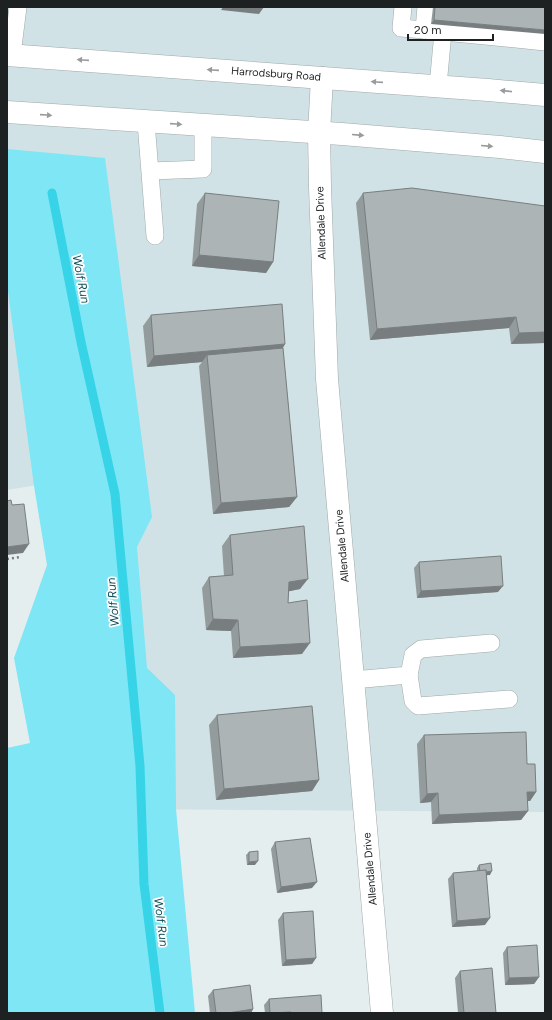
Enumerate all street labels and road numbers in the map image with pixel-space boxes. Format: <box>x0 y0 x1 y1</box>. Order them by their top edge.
street label: Harrodsburg Road <box>231 64 321 84</box>
street label: Allendale Drive <box>313 186 329 260</box>
street label: Allendale Drive <box>332 509 352 583</box>
street label: Allendale Drive <box>360 832 380 906</box>

